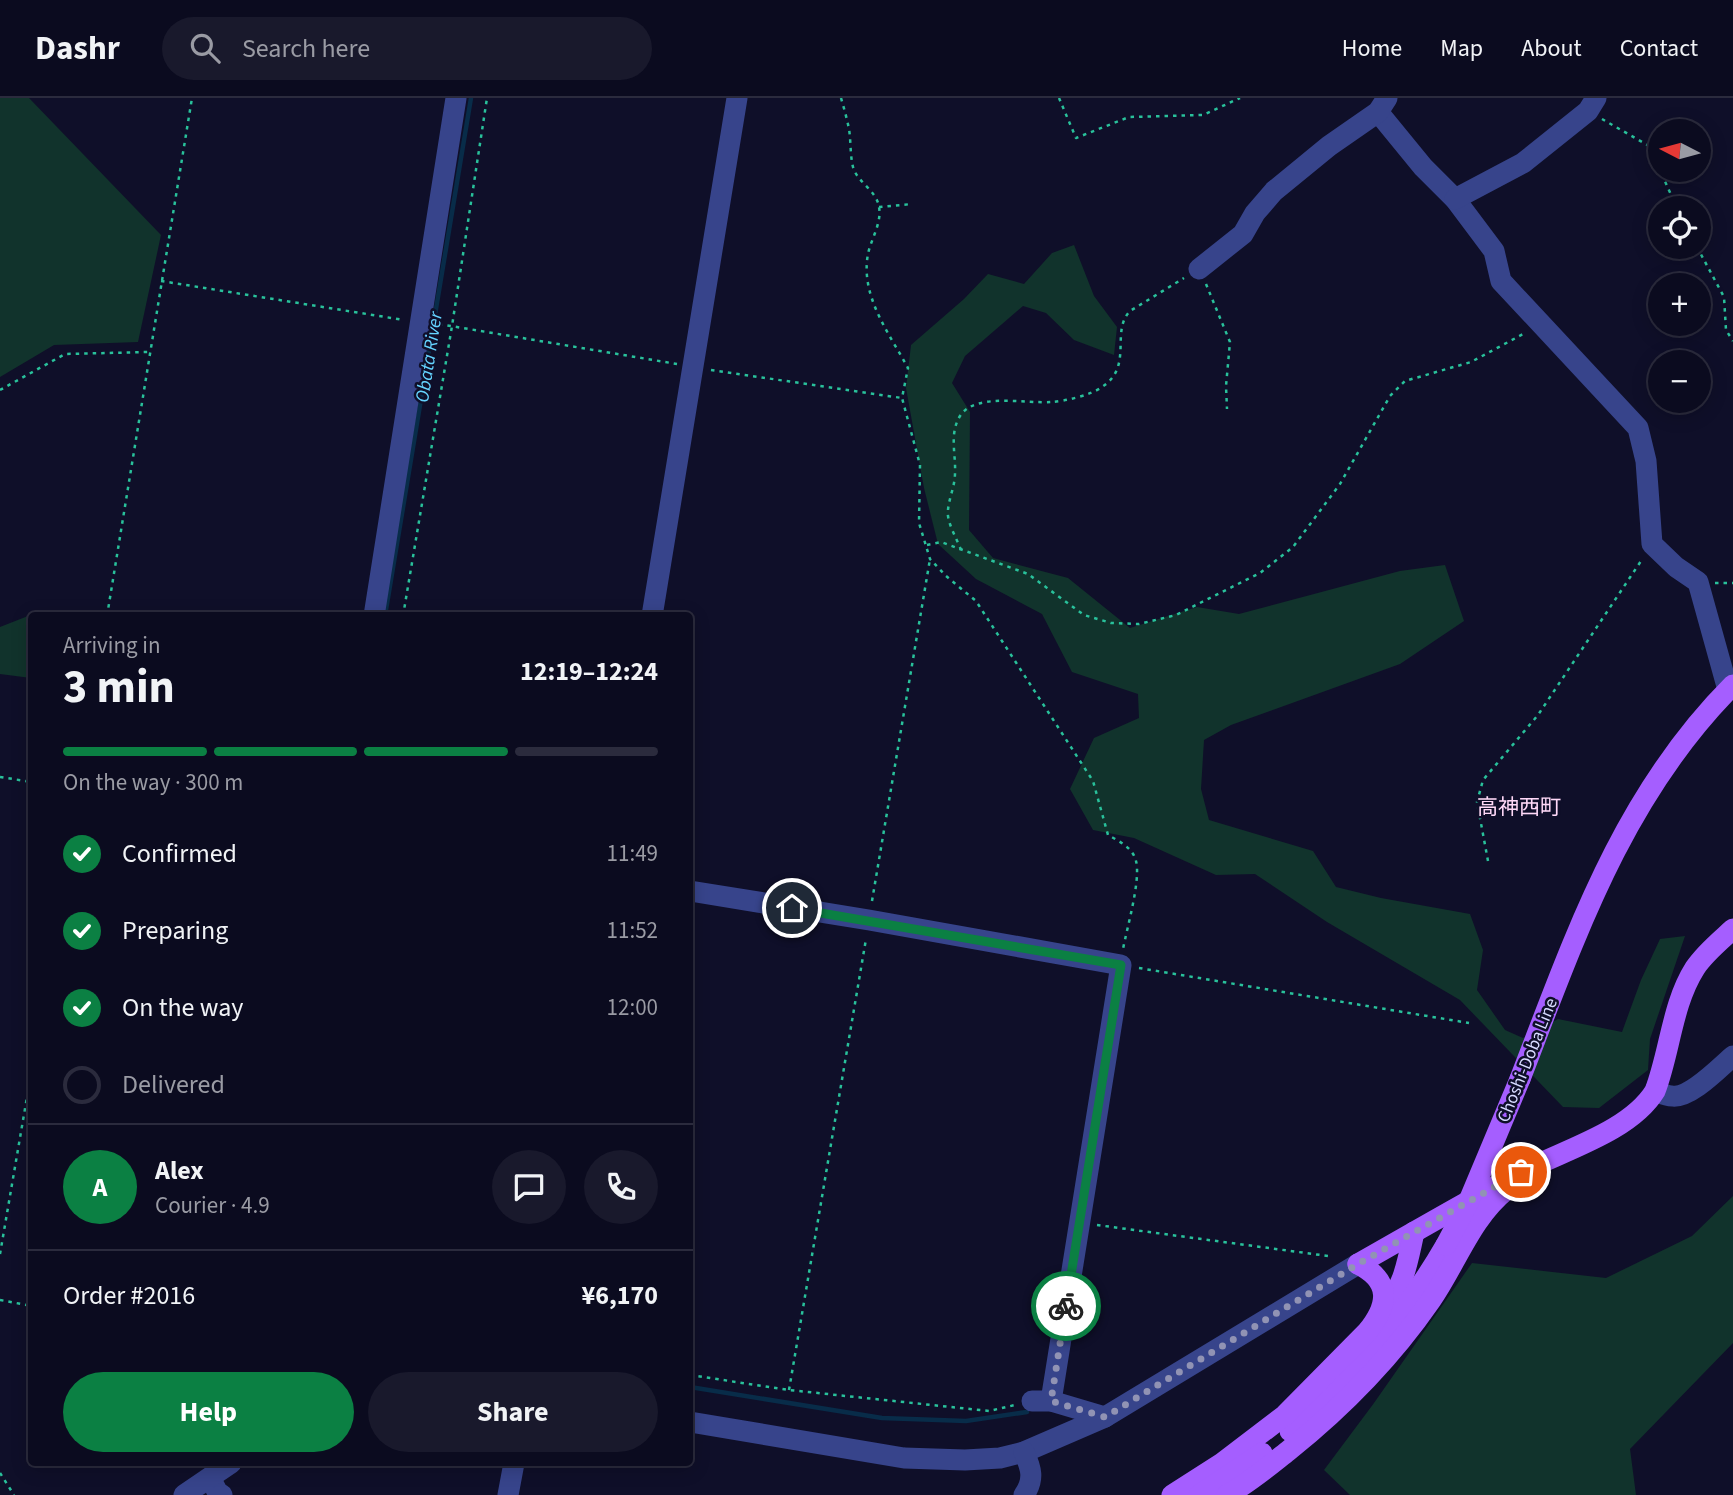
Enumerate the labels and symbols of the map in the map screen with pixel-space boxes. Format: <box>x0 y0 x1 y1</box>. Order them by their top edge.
north arrow <box>1648 119 1712 182</box>
water label: Obata River <box>409 308 450 405</box>
district label: 高神西町 <box>1477 792 1561 822</box>
pin <box>762 878 822 938</box>
street label: Choshi-Doba Line <box>1491 994 1564 1126</box>
pin <box>1491 1142 1551 1202</box>
courier <box>1031 1271 1101 1341</box>

